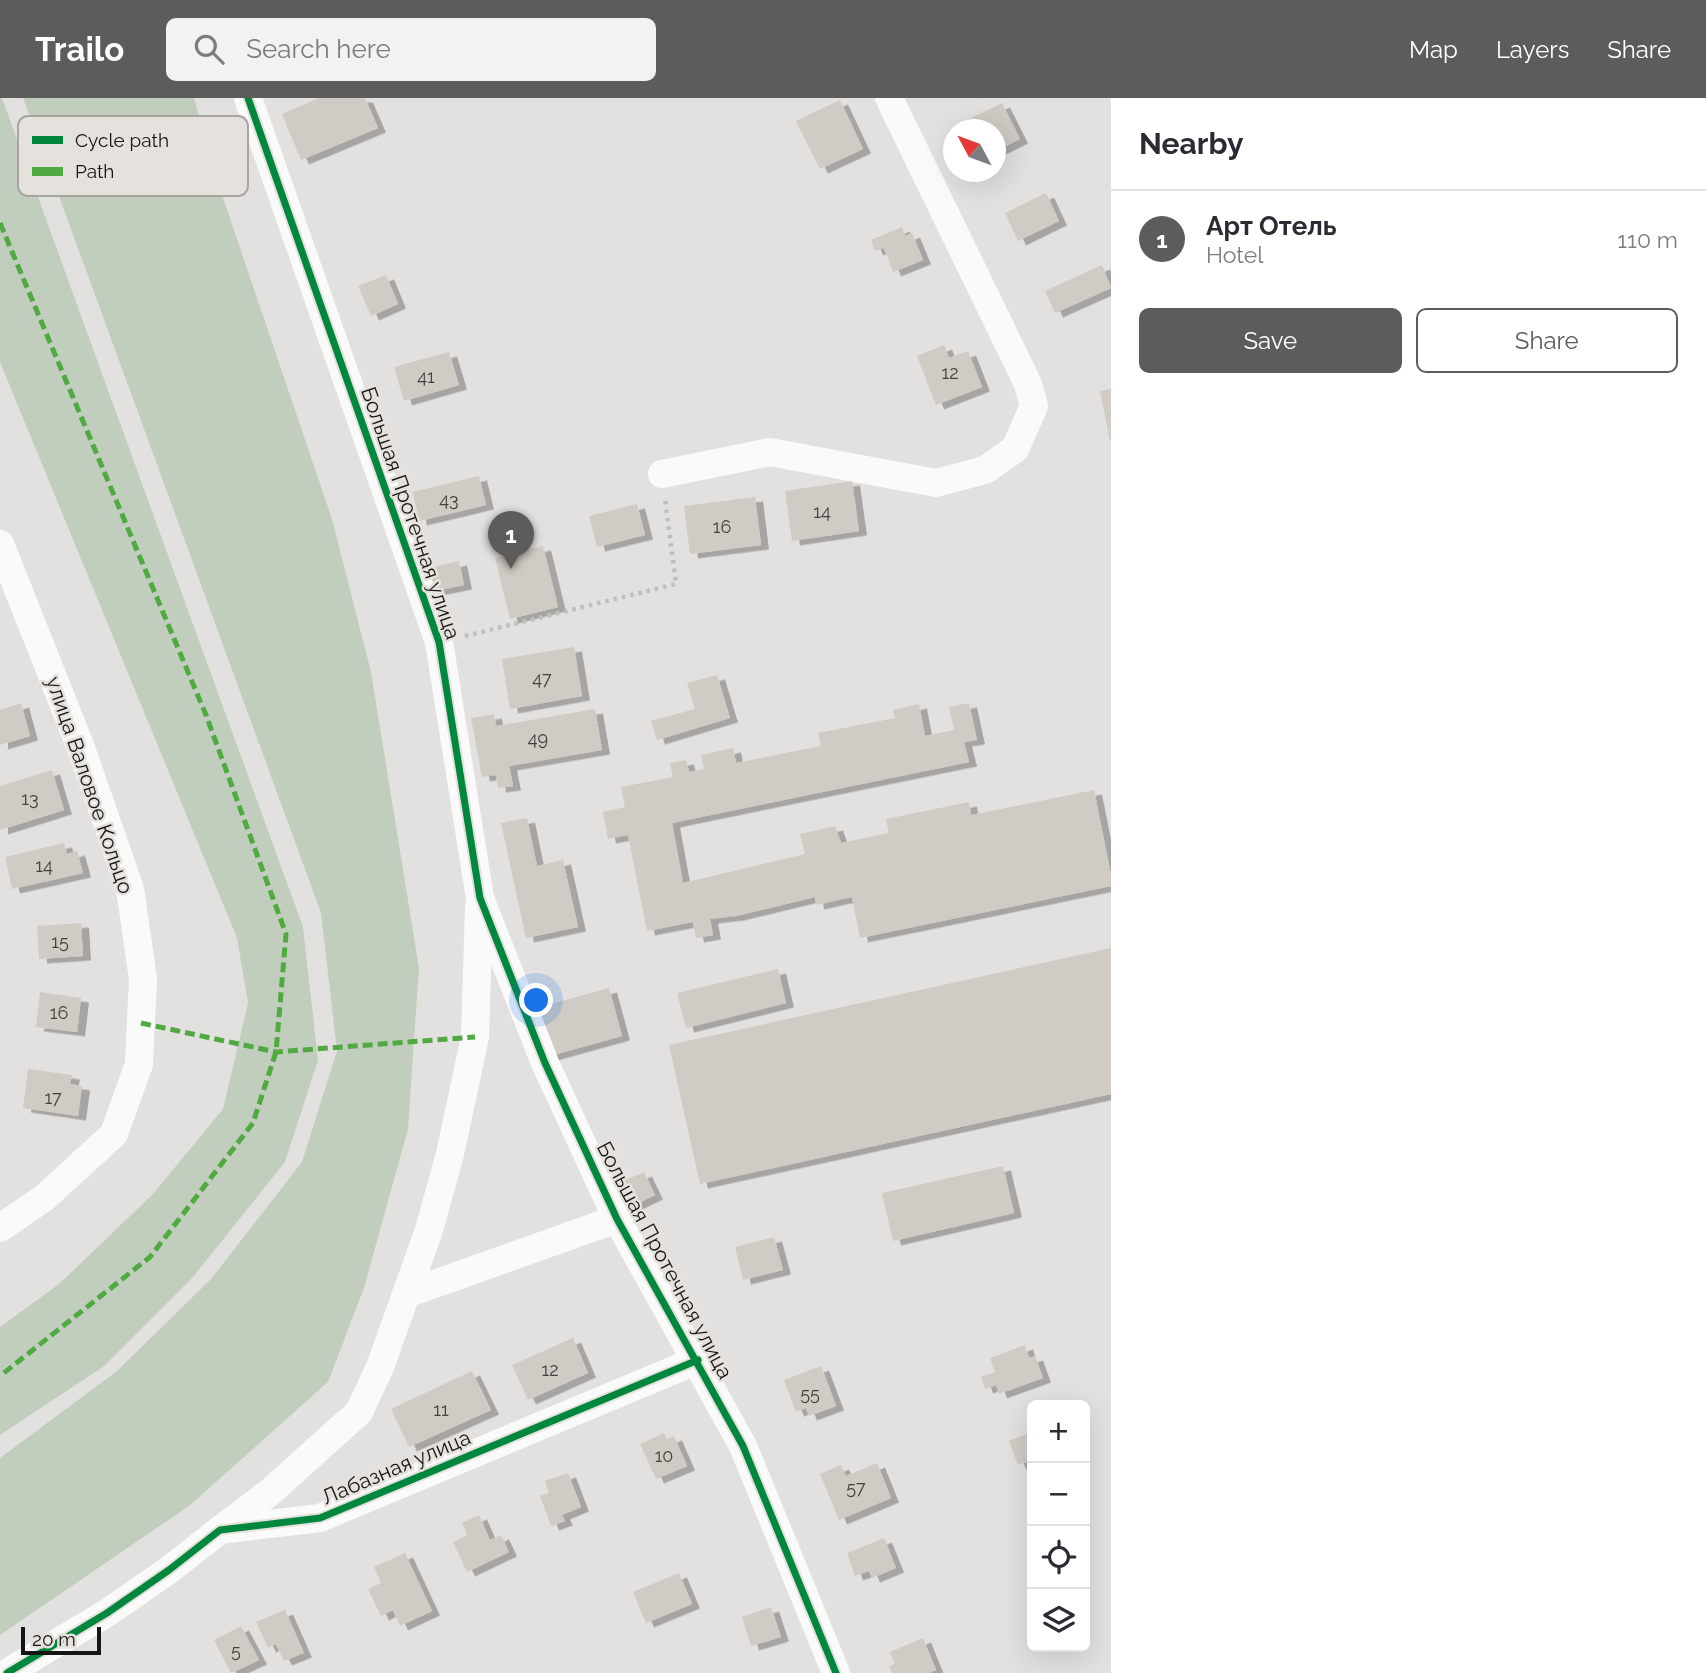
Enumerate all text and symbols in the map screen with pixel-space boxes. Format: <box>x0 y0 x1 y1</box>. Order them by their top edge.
search box <box>166 18 656 81</box>
text: Trailo <box>35 30 124 69</box>
icon: search <box>190 30 228 68</box>
text: Search here <box>246 34 391 64</box>
text: Map <box>1409 35 1458 64</box>
text: Layers <box>1496 35 1569 64</box>
text: Share <box>1607 35 1671 64</box>
legend <box>18 116 248 196</box>
north arrow <box>943 119 1006 182</box>
text: Nearby <box>1139 126 1243 161</box>
text: Cycle path <box>75 129 169 151</box>
text: Path <box>75 160 114 182</box>
text: Арт Отель <box>1206 211 1337 241</box>
text: 1 <box>1156 226 1168 253</box>
text: 110 m <box>1617 226 1678 253</box>
text: Hotel <box>1206 241 1264 268</box>
button: Save <box>1139 308 1402 373</box>
button: Share <box>1416 308 1678 373</box>
house number: 12 <box>941 362 959 383</box>
house number: 41 <box>417 366 435 387</box>
street label: Большая Протечная улица <box>356 384 466 642</box>
house number: 43 <box>439 489 459 510</box>
house number: 14 <box>813 501 831 522</box>
pin: 1 <box>488 511 534 569</box>
house number: 16 <box>713 516 731 537</box>
house number: 47 <box>532 668 552 689</box>
street label: улица Валовое Кольцо <box>41 673 139 897</box>
house number: 49 <box>528 728 548 749</box>
house number: 13 <box>21 788 39 809</box>
house number: 14 <box>35 855 53 876</box>
house number: 15 <box>51 931 69 952</box>
your location <box>519 983 553 1017</box>
house number: 16 <box>50 1002 68 1023</box>
house number: 17 <box>44 1087 62 1108</box>
street label: Большая Протечная улица <box>592 1137 738 1383</box>
house number: 12 <box>541 1359 559 1380</box>
house number: 55 <box>800 1383 820 1404</box>
house number: 11 <box>433 1399 449 1420</box>
map controls <box>1027 1400 1090 1652</box>
button: + <box>1027 1400 1090 1463</box>
street label: Лабазная улица <box>318 1424 474 1510</box>
house number: 10 <box>655 1445 673 1466</box>
button: − <box>1027 1463 1090 1526</box>
house number: 57 <box>846 1477 866 1498</box>
button: locate <box>1027 1526 1090 1589</box>
button: layers <box>1027 1589 1090 1652</box>
scale bar <box>21 1624 102 1656</box>
text: 20 m <box>32 1628 76 1650</box>
house number: 5 <box>231 1640 241 1661</box>

